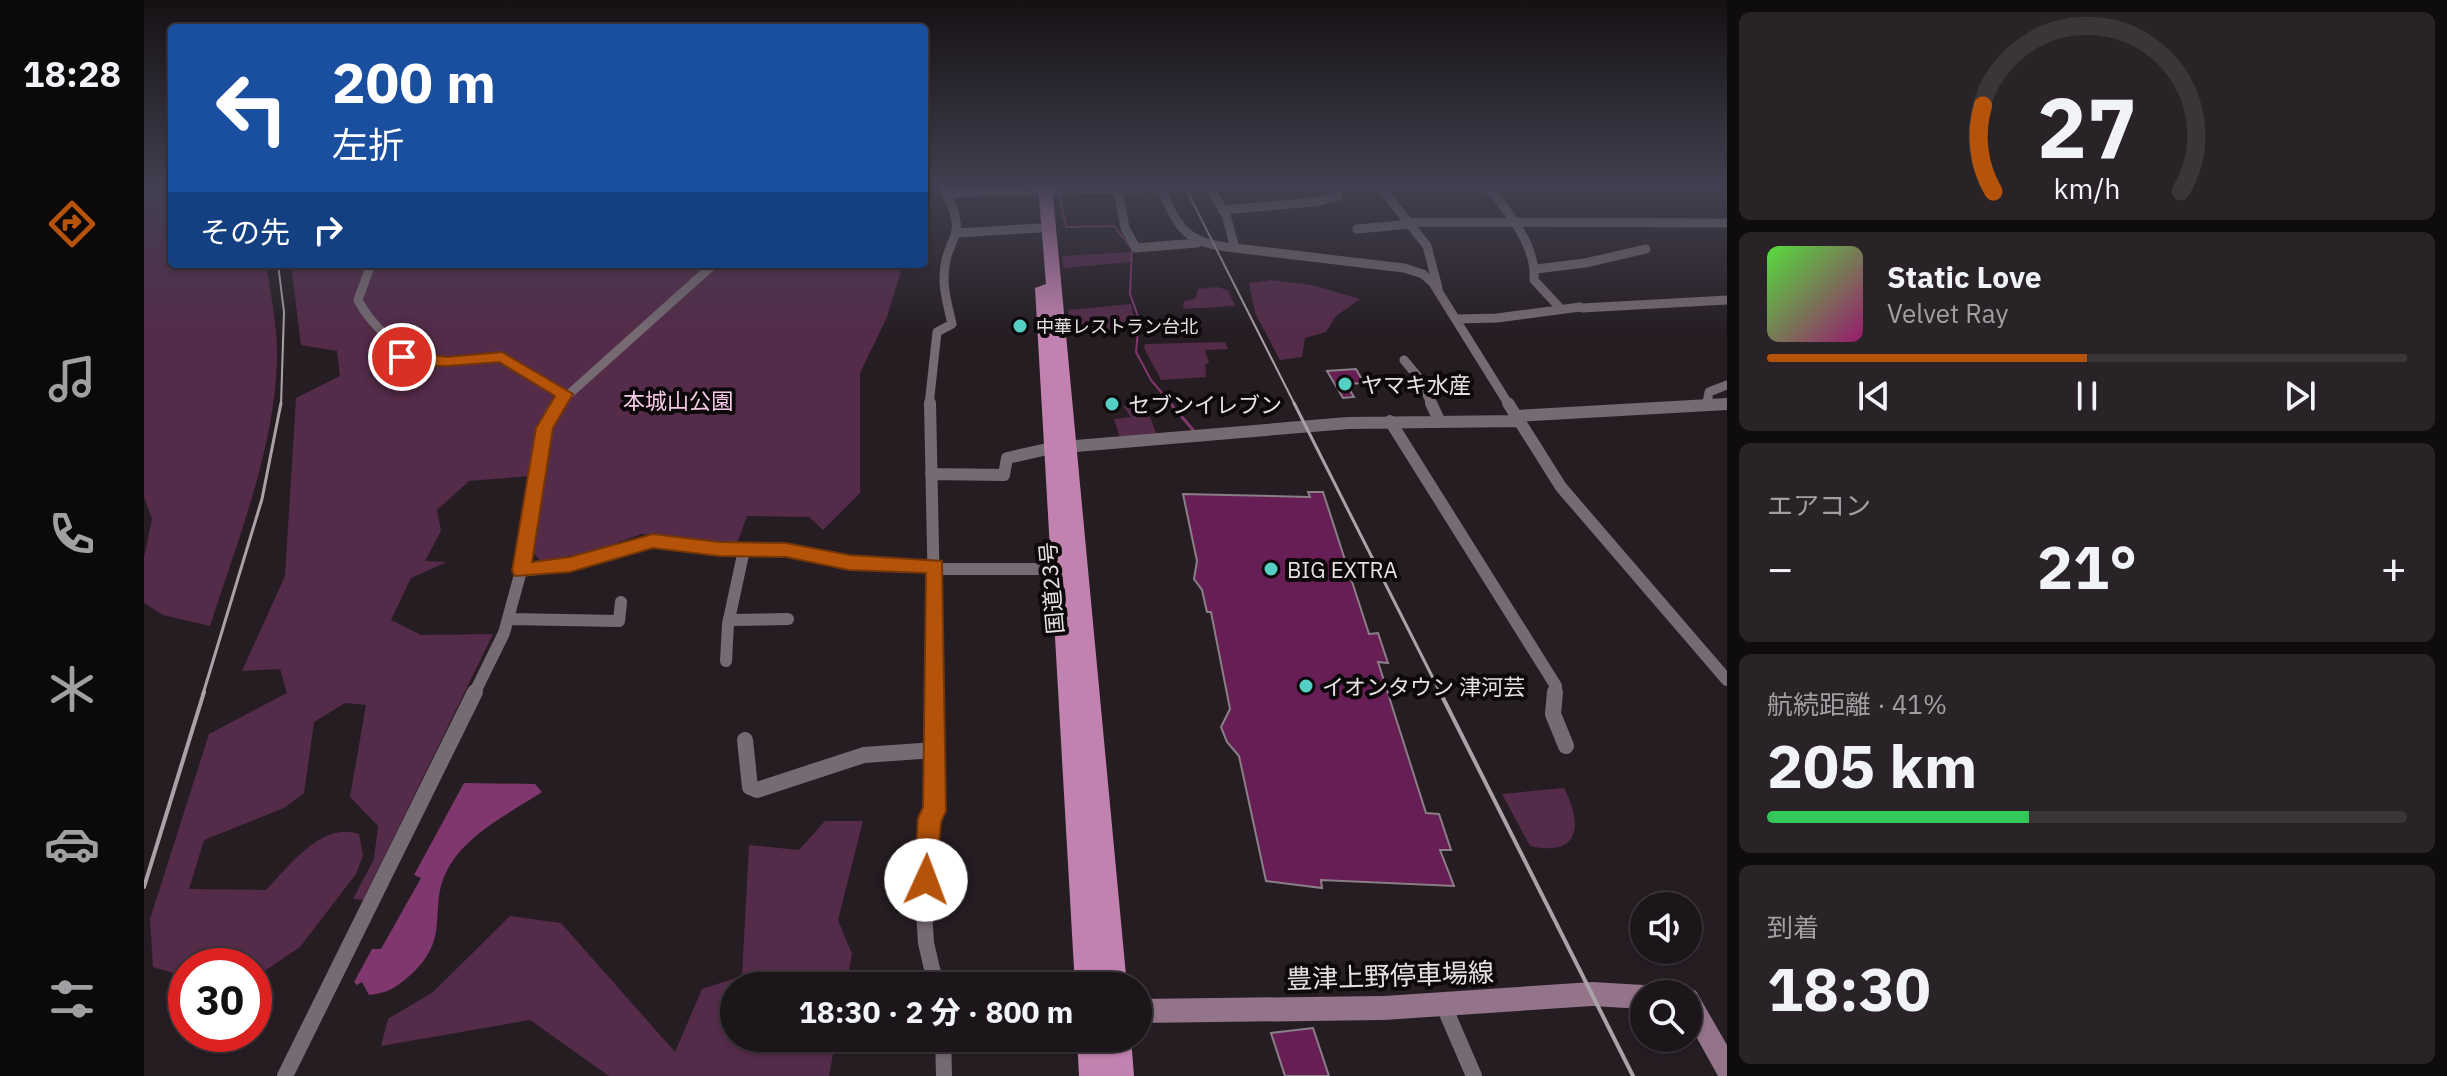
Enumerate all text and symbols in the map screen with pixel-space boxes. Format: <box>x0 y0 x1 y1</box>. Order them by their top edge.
text: 200 m <box>332 46 496 118</box>
text: 18:28 <box>23 50 121 97</box>
icon: left <box>200 56 304 160</box>
text: 27 <box>2037 73 2137 181</box>
text: 左折 <box>332 121 404 168</box>
text: km/h <box>2053 170 2121 207</box>
icon: directions <box>44 196 100 252</box>
icon: right <box>306 208 350 252</box>
text: その先 <box>200 212 290 251</box>
text: Static Love <box>1887 257 2042 296</box>
text: Velvet Ray <box>1887 296 2008 330</box>
place label: 中華レストラン台北 <box>1036 315 1198 338</box>
marker: 中華レストラン台北 <box>1011 317 1029 335</box>
pin <box>368 323 436 391</box>
icon: arrive <box>380 335 424 379</box>
icon: music <box>44 351 100 407</box>
place label: ヤマキ水産 <box>1361 370 1471 399</box>
icon: previous <box>1852 374 1896 418</box>
icon: pause <box>2065 374 2109 418</box>
icon: next <box>2278 374 2322 418</box>
marker: ヤマキ水産 <box>1336 375 1354 393</box>
park label: 本城山公園 <box>623 386 733 415</box>
place label: セブンイレブン <box>1128 390 1282 419</box>
marker: セブンイレブン <box>1103 395 1121 413</box>
text: エアコン <box>1767 488 1871 522</box>
icon: phone <box>44 506 100 562</box>
text: 21° <box>2037 527 2137 606</box>
text: − <box>1767 539 1793 596</box>
text: + <box>2381 539 2407 596</box>
street label: 国道23号 <box>1033 541 1069 635</box>
place label: BIG EXTRA <box>1287 555 1398 584</box>
marker: BIG EXTRA <box>1262 560 1280 578</box>
icon: climate <box>44 661 100 717</box>
place label: イオンタウン 津河芸 <box>1322 672 1525 701</box>
marker: イオンタウン 津河芸 <box>1297 677 1315 695</box>
text: 航続距離 · 41% <box>1767 687 1947 721</box>
text: 205 km <box>1767 726 1977 805</box>
icon: car <box>44 816 100 872</box>
position arrow <box>884 838 968 922</box>
map controls <box>1630 892 1702 1052</box>
button: sound <box>1630 892 1702 964</box>
text: 到着 <box>1767 910 1819 944</box>
speed limit sign: 30 <box>168 948 272 1052</box>
text: 18:30 <box>1767 949 1931 1028</box>
street label: 豊津上野停車場線 <box>1285 954 1495 996</box>
icon: filters <box>44 971 100 1027</box>
button: search <box>1630 980 1702 1052</box>
text: 18:30 · 2 分 · 800 m <box>799 992 1073 1031</box>

